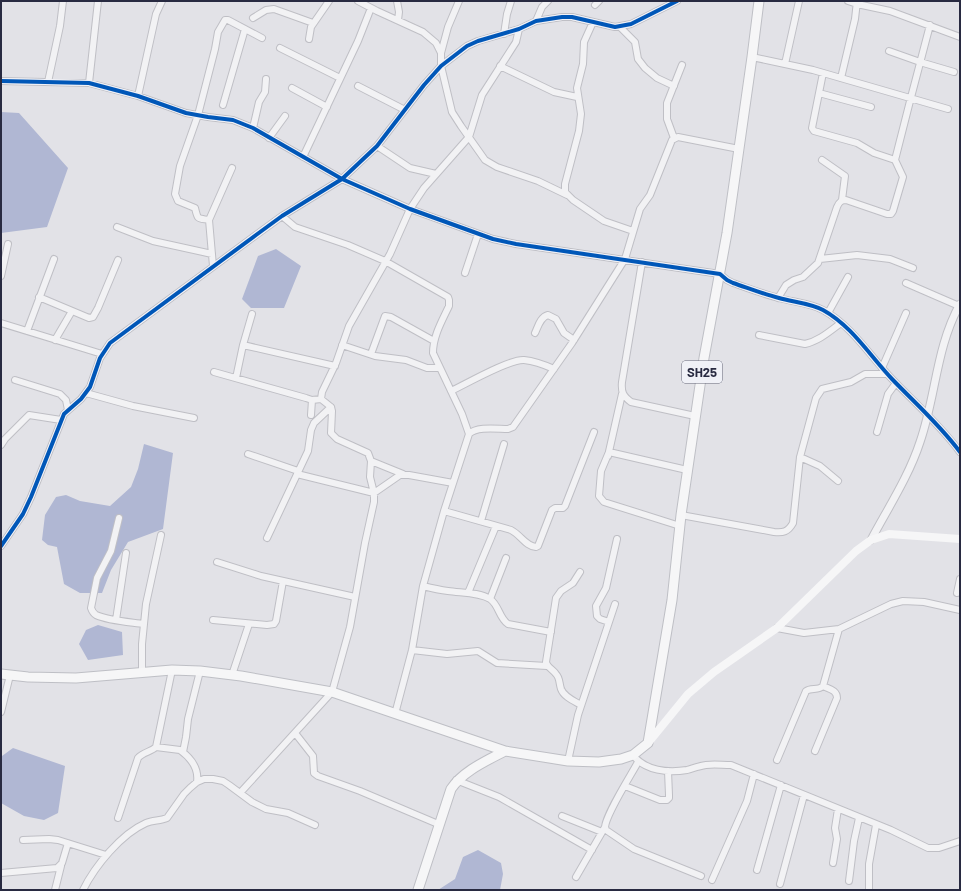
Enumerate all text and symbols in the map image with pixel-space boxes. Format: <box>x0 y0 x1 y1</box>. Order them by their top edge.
road number: SH25 <box>682 361 722 383</box>

